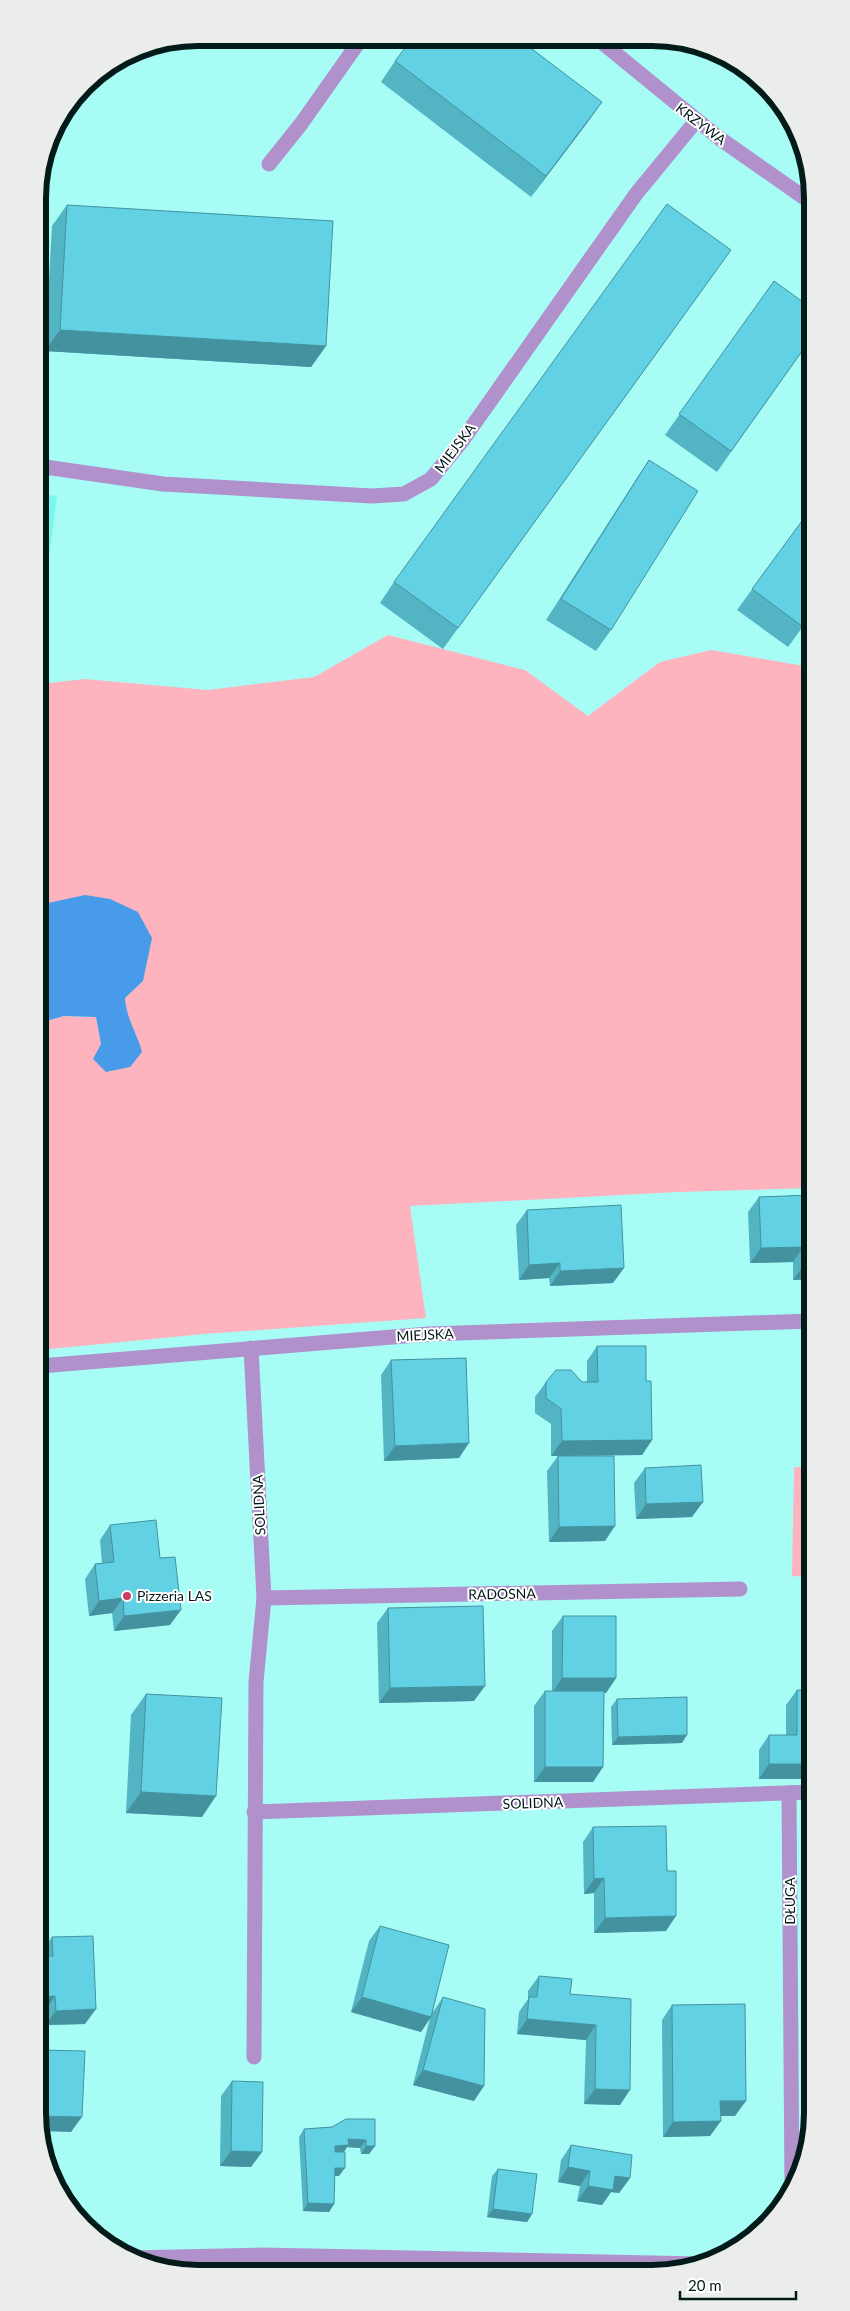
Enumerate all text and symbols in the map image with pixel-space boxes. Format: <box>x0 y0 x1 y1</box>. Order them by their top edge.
street label: KRZYWA <box>673 99 730 148</box>
street label: MIEJSKA <box>431 419 479 476</box>
street label: MIEJSKA <box>396 1324 455 1344</box>
street label: SOLIDNA <box>248 1474 269 1536</box>
street label: RADOSNA <box>468 1584 537 1603</box>
place label: Pizzeria LAS <box>137 1587 212 1604</box>
marker: Pizzeria LAS <box>121 1590 133 1602</box>
street label: SOLIDNA <box>502 1793 564 1812</box>
street label: DŁUGA <box>781 1877 798 1925</box>
scale bar <box>680 2268 796 2300</box>
text: 20 m <box>688 2276 722 2294</box>

